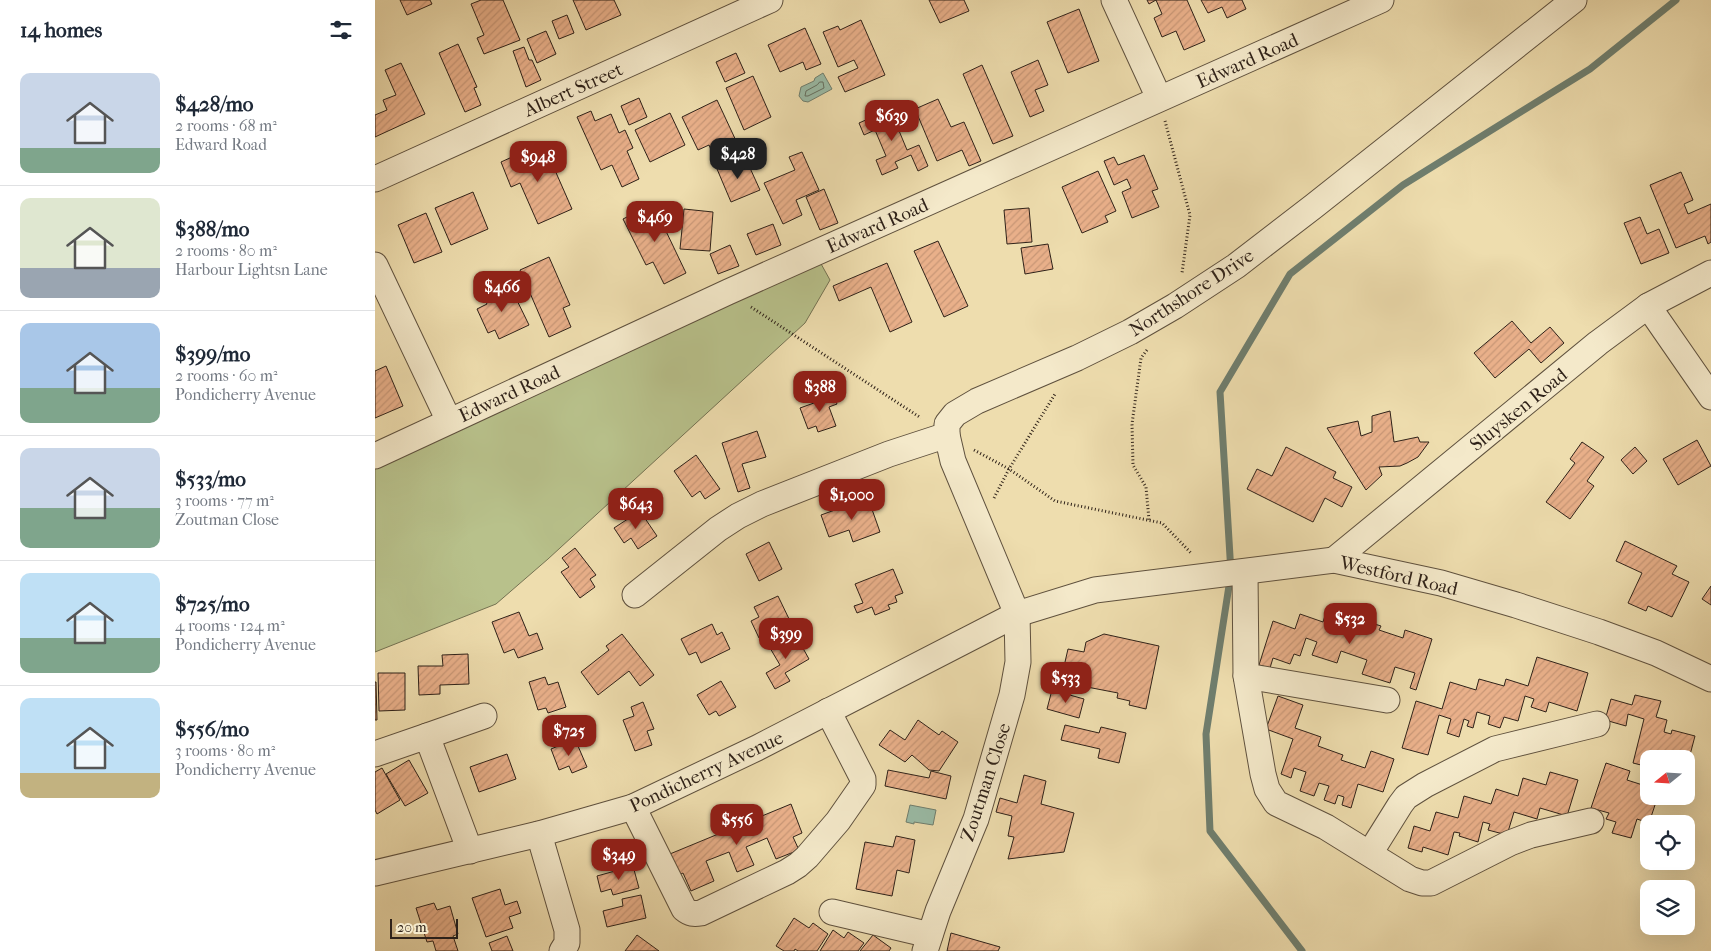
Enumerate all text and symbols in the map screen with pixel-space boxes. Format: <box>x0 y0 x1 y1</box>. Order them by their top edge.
icon: filters <box>327 16 355 44</box>
text: 14 homes <box>20 18 102 42</box>
street label: Edward Road <box>1193 28 1302 93</box>
street label: Albert Street <box>520 58 626 122</box>
text: $428/mo <box>175 92 253 116</box>
icon: home <box>60 93 120 153</box>
pin: $639 <box>862 100 922 142</box>
text: $639 <box>876 106 908 125</box>
text: 2 rooms · 68 m² <box>175 116 277 135</box>
text: Edward Road <box>175 135 267 154</box>
pin: $428 <box>708 138 768 180</box>
pin: $948 <box>508 140 568 183</box>
text: $428 <box>721 144 755 163</box>
text: $948 <box>521 147 555 166</box>
street label: Edward Road <box>823 193 932 258</box>
pin: $469 <box>625 200 685 243</box>
text: $469 <box>637 207 673 226</box>
text: $388/mo <box>175 217 249 241</box>
icon: home <box>60 218 120 278</box>
text: 2 rooms · 80 m² <box>175 241 277 260</box>
street label: Northshore Drive <box>1125 244 1258 341</box>
text: Harbour Lightsn Lane <box>175 260 328 279</box>
pin: $466 <box>472 270 532 313</box>
text: $466 <box>484 277 520 296</box>
text: $399/mo <box>175 342 250 366</box>
icon: home <box>60 343 120 403</box>
street label: Edward Road <box>455 361 564 427</box>
street label: Sluysken Road <box>1466 363 1572 456</box>
text: 2 rooms · 60 m² <box>175 366 278 385</box>
pin: $388 <box>790 370 850 413</box>
text: $388 <box>804 377 836 396</box>
text: Pondicherry Avenue <box>175 385 316 404</box>
text: $533/mo <box>175 467 246 491</box>
icon: home <box>60 468 120 528</box>
pin: $1,000 <box>811 478 893 521</box>
text: $1,000 <box>830 485 874 504</box>
pin: $643 <box>606 488 666 530</box>
text: 3 rooms · 77 m² <box>175 491 274 510</box>
text: $643 <box>619 494 653 513</box>
text: Zoutman Close <box>175 510 279 529</box>
street label: Westford Road <box>1337 551 1461 600</box>
text: $725/mo <box>175 592 250 616</box>
icon: home <box>60 593 120 653</box>
pin: $532 <box>1320 602 1380 645</box>
text: $532 <box>1335 609 1365 628</box>
text: 4 rooms · 124 m² <box>175 616 285 635</box>
pin: $399 <box>756 618 816 660</box>
text: $399 <box>770 624 802 643</box>
text: Pondicherry Avenue <box>175 635 316 654</box>
pin: $533 <box>1036 662 1096 704</box>
text: $533 <box>1052 668 1080 687</box>
pin: $725 <box>539 714 599 757</box>
text: $556/mo <box>175 717 249 741</box>
icon: home <box>60 718 120 778</box>
street label: Zoutman Close <box>956 720 1015 844</box>
text: $725 <box>553 721 585 740</box>
street label: Pondicherry Avenue <box>626 727 787 817</box>
text: 3 rooms · 80 m² <box>175 741 275 760</box>
north arrow <box>1640 750 1695 805</box>
map controls <box>1640 750 1695 935</box>
text: Pondicherry Avenue <box>175 760 316 779</box>
pin: $556 <box>707 804 767 846</box>
text: $556 <box>721 810 753 829</box>
button: locate <box>1640 815 1695 870</box>
pin: $349 <box>589 838 649 881</box>
text: $349 <box>602 845 636 864</box>
button: layers <box>1640 880 1695 935</box>
scale bar <box>390 916 457 939</box>
text: 20 m <box>397 919 427 936</box>

